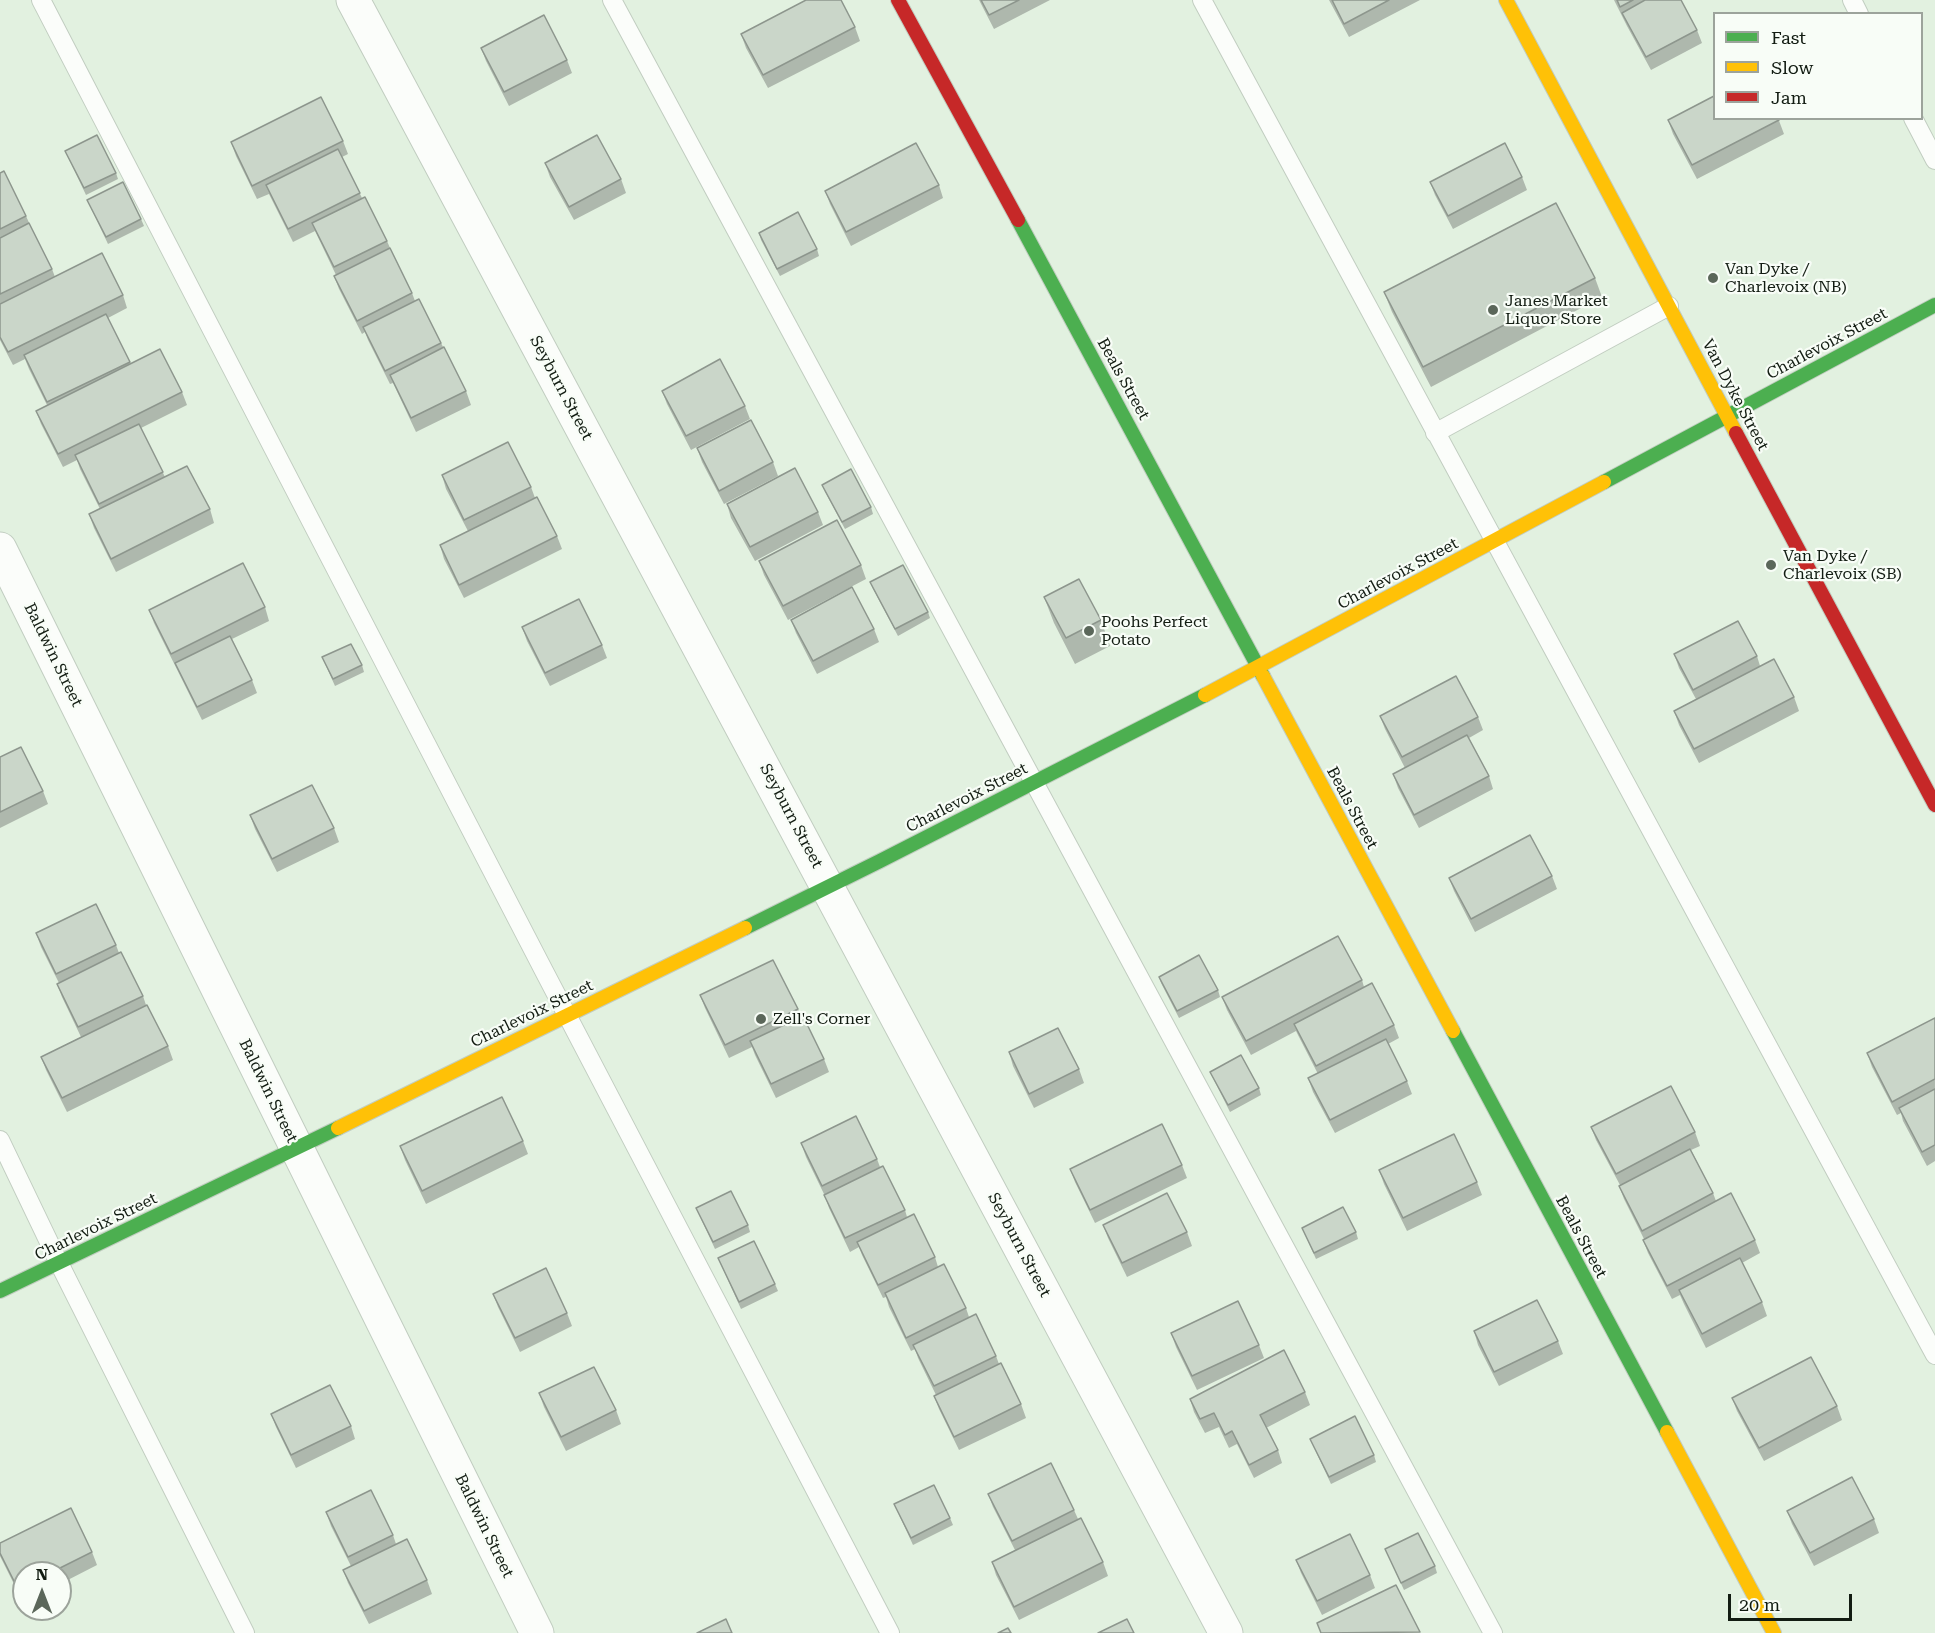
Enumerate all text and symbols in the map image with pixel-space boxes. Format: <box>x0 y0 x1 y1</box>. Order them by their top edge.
legend <box>1713 12 1923 120</box>
text: Fast <box>1771 27 1806 48</box>
text: Slow <box>1771 57 1813 78</box>
text: Jam <box>1771 87 1807 108</box>
place label: Van Dyke / Charlevoix (NB) <box>1725 259 1847 297</box>
marker: Van Dyke / Charlevoix (NB) <box>1706 271 1720 285</box>
place label: Janes Market Liquor Store <box>1505 291 1608 329</box>
marker: Janes Market Liquor Store <box>1486 303 1500 317</box>
street label: Charlevoix Street <box>1763 304 1891 384</box>
street label: Seyburn Street <box>525 333 597 443</box>
street label: Beals Street <box>1093 335 1153 423</box>
street label: Van Dyke Street <box>1698 336 1772 454</box>
street label: Charlevoix Street <box>1334 534 1462 614</box>
place label: Van Dyke / Charlevoix (SB) <box>1783 546 1902 584</box>
marker: Van Dyke / Charlevoix (SB) <box>1764 558 1778 572</box>
street label: Baldwin Street <box>20 600 86 710</box>
place label: Poohs Perfect Potato <box>1101 612 1208 650</box>
marker: Poohs Perfect Potato <box>1082 624 1096 638</box>
street label: Charlevoix Street <box>903 759 1031 837</box>
street label: Seyburn Street <box>755 761 827 871</box>
street label: Beals Street <box>1322 763 1382 853</box>
street label: Charlevoix Street <box>468 976 596 1052</box>
place label: Zell's Corner <box>773 1009 870 1029</box>
marker: Zell's Corner <box>754 1012 768 1026</box>
street label: Baldwin Street <box>235 1036 301 1146</box>
street label: Charlevoix Street <box>32 1189 160 1265</box>
street label: Seyburn Street <box>983 1190 1055 1300</box>
street label: Beals Street <box>1551 1192 1611 1282</box>
street label: Baldwin Street <box>451 1471 517 1581</box>
north arrow <box>12 1561 72 1621</box>
text: N <box>36 1565 48 1584</box>
scale bar <box>1731 1582 1856 1620</box>
text: 20 m <box>1739 1594 1780 1615</box>

